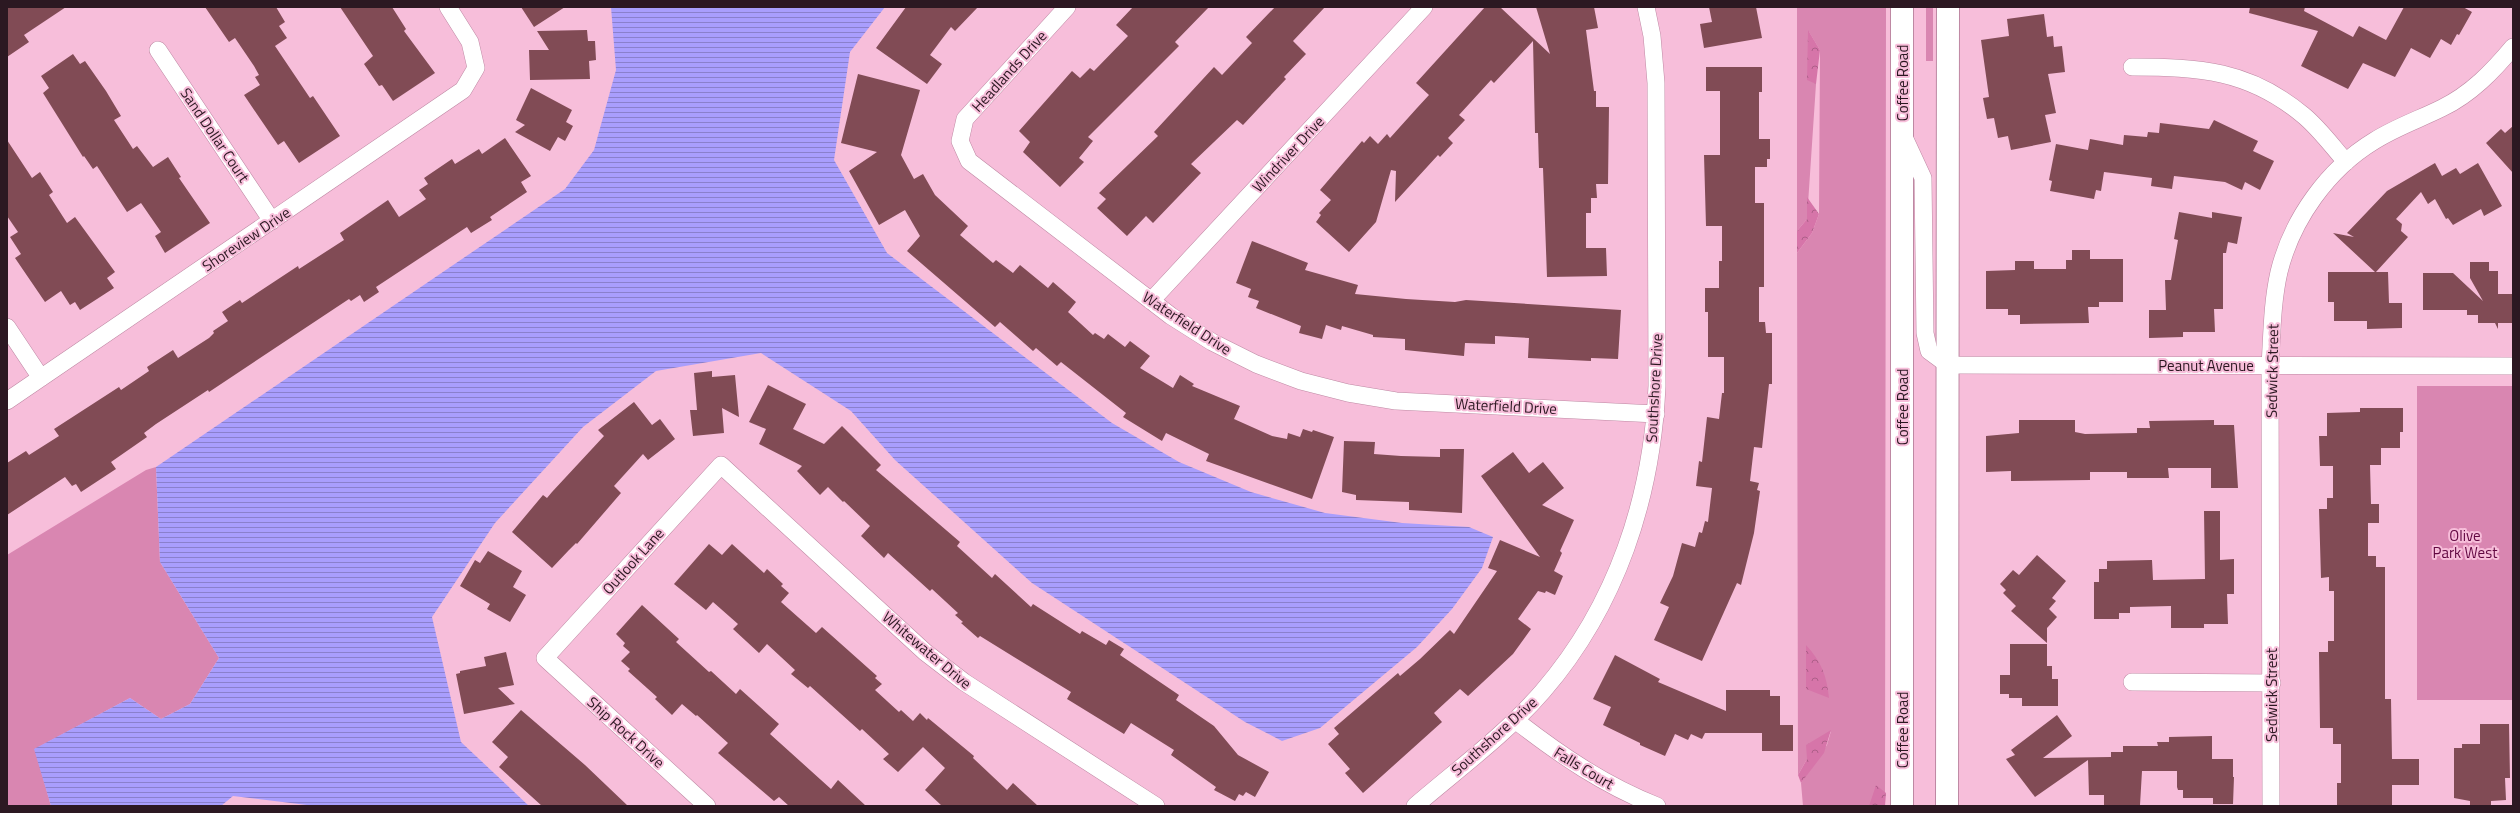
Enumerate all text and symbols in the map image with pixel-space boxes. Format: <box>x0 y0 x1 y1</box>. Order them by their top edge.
street label: Headlands Drive <box>966 25 1052 117</box>
street label: Coffee Road <box>1891 45 1914 121</box>
street label: Sand Dollar Court <box>175 83 256 188</box>
street label: Windriver Drive <box>1247 111 1329 197</box>
street label: Shoreview Drive <box>197 201 295 277</box>
street label: Waterfield Drive <box>1138 286 1236 360</box>
street label: Sedwick Street <box>2260 323 2284 418</box>
street label: Southshore Drive <box>1640 333 1668 443</box>
street label: Peanut Avenue <box>2158 354 2254 377</box>
street label: Coffee Road <box>1891 369 1914 445</box>
street label: Waterfield Drive <box>1454 392 1558 420</box>
street label: Outlook Lane <box>597 522 669 600</box>
park label: Olive Park West <box>2433 524 2498 564</box>
street label: Whitewater Drive <box>877 606 977 694</box>
street label: Sedwick Street <box>2260 647 2283 742</box>
street label: Ship Rock Drive <box>582 691 670 773</box>
street label: Southshore Drive <box>1446 691 1542 781</box>
street label: Coffee Road <box>1891 692 1914 768</box>
street label: Falls Court <box>1550 741 1619 795</box>

